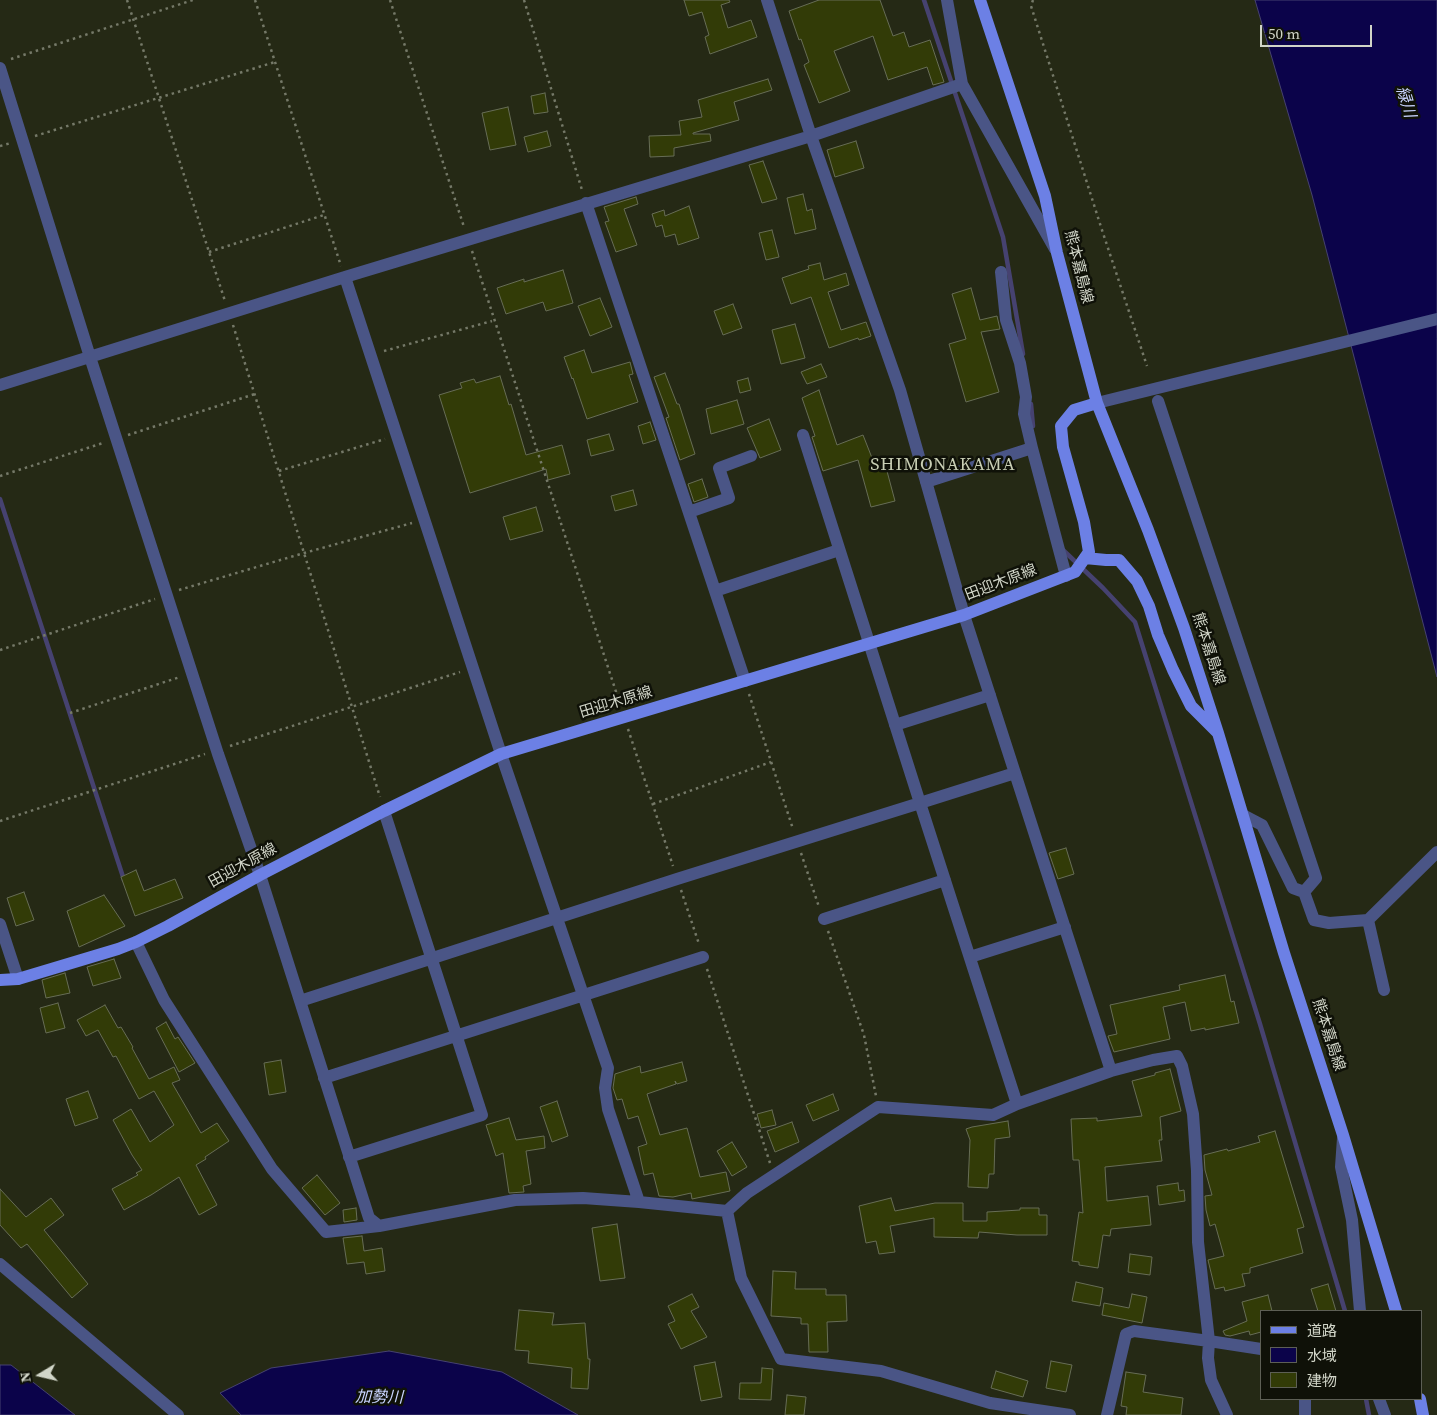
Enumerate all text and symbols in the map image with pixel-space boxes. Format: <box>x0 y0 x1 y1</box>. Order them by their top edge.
scale bar <box>1262 15 1374 47</box>
text: 50 m <box>1268 23 1300 44</box>
water label: 緑川 <box>1391 84 1419 120</box>
street label: 熊本嘉島線 <box>1060 228 1096 306</box>
district label: SHIMONAKAMA <box>869 454 1017 476</box>
street label: 田迎木原線 <box>963 561 1039 605</box>
street label: 熊本嘉島線 <box>1188 611 1228 687</box>
street label: 田迎木原線 <box>578 683 654 723</box>
street label: 田迎木原線 <box>206 840 280 892</box>
street label: 熊本嘉島線 <box>1308 997 1348 1073</box>
legend <box>1260 1310 1422 1400</box>
text: 道路 <box>1307 1320 1337 1341</box>
text: 水域 <box>1307 1345 1337 1366</box>
north arrow <box>15 1350 65 1400</box>
text: 建物 <box>1307 1370 1337 1391</box>
text: N <box>15 1371 36 1384</box>
water label: 加勢川 <box>355 1388 403 1408</box>

